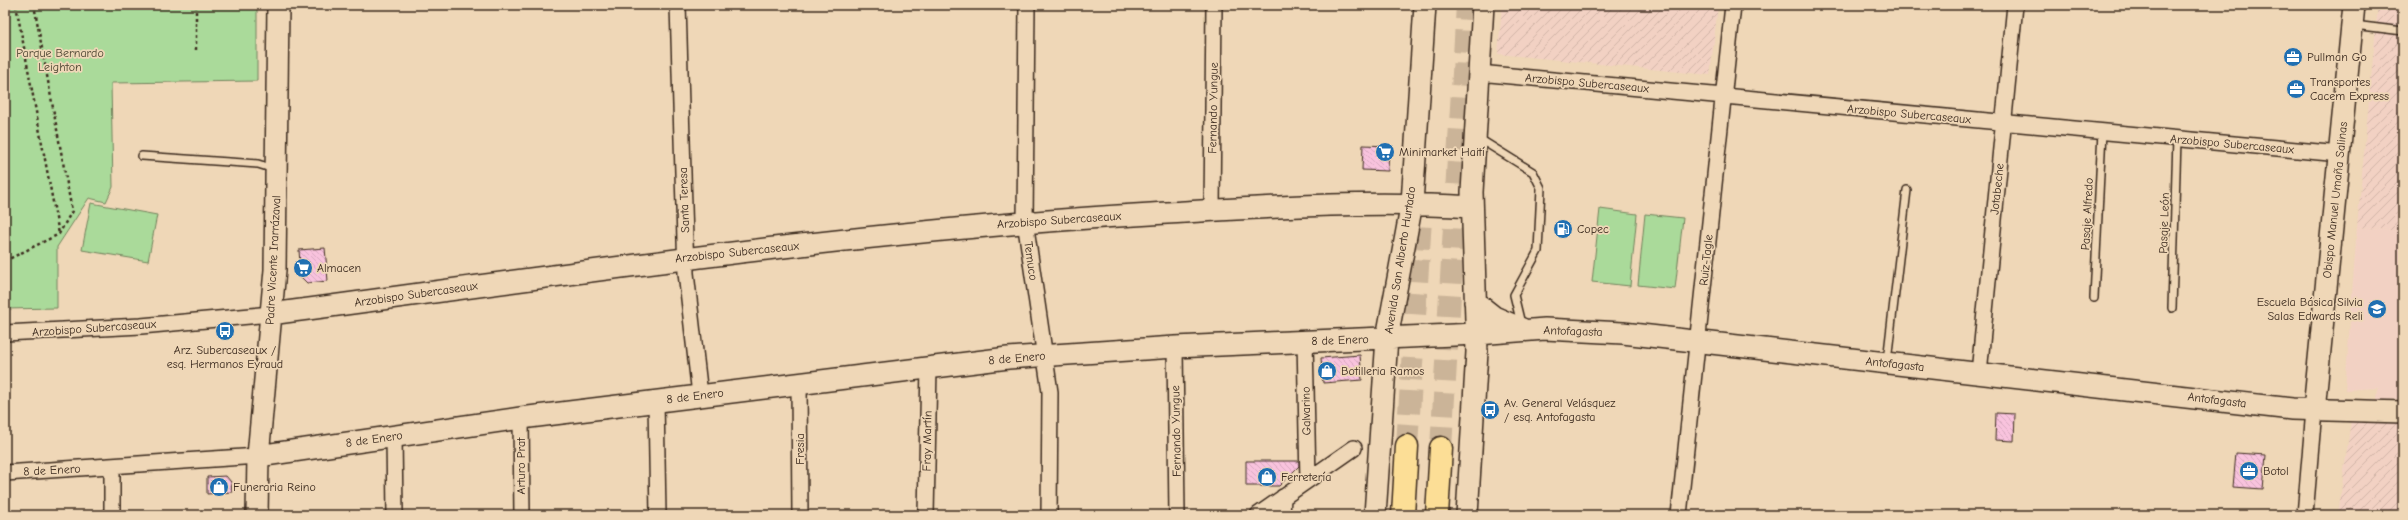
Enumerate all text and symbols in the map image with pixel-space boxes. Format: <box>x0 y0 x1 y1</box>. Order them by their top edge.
park label: Parque Bernardo Leighton <box>16 46 104 74</box>
office icon: Pullman Go <box>2282 46 2304 68</box>
place label: Pullman Go <box>2307 50 2367 64</box>
street label: Fernando Yungue <box>1205 62 1221 154</box>
street label: Arzobispo Subercaseaux <box>1524 71 1650 95</box>
place label: Transportes Cacem Express <box>2310 75 2389 103</box>
office icon: Transportes Cacem Express <box>2285 78 2307 100</box>
street label: Arzobispo Subercaseaux <box>1846 102 1972 126</box>
street label: Obispo Manuel Umaña Salinas <box>2320 121 2350 279</box>
street label: Arzobispo Subercaseaux <box>2169 132 2295 156</box>
supermarket icon: Minimarket Haití <box>1374 141 1396 163</box>
place label: Minimarket Haití <box>1399 145 1485 159</box>
street label: Jotabeche <box>1987 163 2007 215</box>
street label: Santa Teresa <box>676 167 692 233</box>
street label: Pasaje Alfredo <box>2078 177 2096 251</box>
street label: Avenida San Alberto Hurtado <box>1381 185 1419 335</box>
street label: Pasaje León <box>2156 192 2172 254</box>
street label: Padre Vicente Irarrázaval <box>263 195 283 325</box>
street label: Arzobispo Subercaseaux <box>996 209 1122 231</box>
fuel station icon: Copec <box>1552 218 1574 240</box>
place label: Copec <box>1577 222 1609 236</box>
street label: Ruiz-Tagle <box>1696 234 1716 286</box>
street label: Arzobispo Subercaseaux <box>674 239 800 265</box>
street label: Temuco <box>1021 240 1041 282</box>
supermarket icon: Almacen <box>292 257 314 279</box>
place label: Almacen <box>317 261 361 275</box>
street label: Arzobispo Subercaseaux <box>353 278 479 310</box>
place label: Escuela Básica Silvia Salas Edwards Reli <box>2257 295 2363 323</box>
school or university icon: Escuela Básica Silvia Salas Edwards Reli <box>2366 298 2388 320</box>
street label: Arzobispo Subercaseaux <box>31 317 157 339</box>
bus stop icon: Arz. Subercaseaux / esq. Hermanos Eyraud <box>214 320 236 342</box>
street label: Antofagasta <box>1543 323 1603 339</box>
street label: 8 de Enero <box>1311 332 1369 348</box>
place label: Arz. Subercaseaux / esq. Hermanos Eyraud <box>167 343 283 371</box>
street label: 8 de Enero <box>988 349 1046 367</box>
street label: Antofagasta <box>1865 354 1925 374</box>
shop icon: Botilleria Ramos <box>1316 360 1338 382</box>
place label: Botilleria Ramos <box>1341 364 1424 378</box>
street label: Fernando Yungue <box>1168 385 1184 477</box>
street label: 8 de Enero <box>666 386 724 406</box>
street label: Galvarino <box>1299 386 1313 436</box>
street label: Antofagasta <box>2187 389 2247 411</box>
place label: Av. General Velásquez / esq. Antofagasta <box>1504 396 1616 424</box>
bus stop icon: Av. General Velásquez / esq. Antofagasta <box>1479 399 1501 421</box>
street label: Fray Martín <box>919 410 935 472</box>
street label: 8 de Enero <box>345 428 403 450</box>
street label: Fresia <box>793 433 807 465</box>
street label: Arturo Prat <box>514 437 528 495</box>
office icon: Botol <box>2238 460 2260 482</box>
street label: 8 de Enero <box>23 462 81 478</box>
place label: Botol <box>2263 464 2289 478</box>
shop icon: Ferretería <box>1256 466 1278 488</box>
place label: Ferretería <box>1281 470 1331 484</box>
shop icon: Funeraria Reino <box>208 476 230 498</box>
place label: Funeraria Reino <box>233 480 316 494</box>

